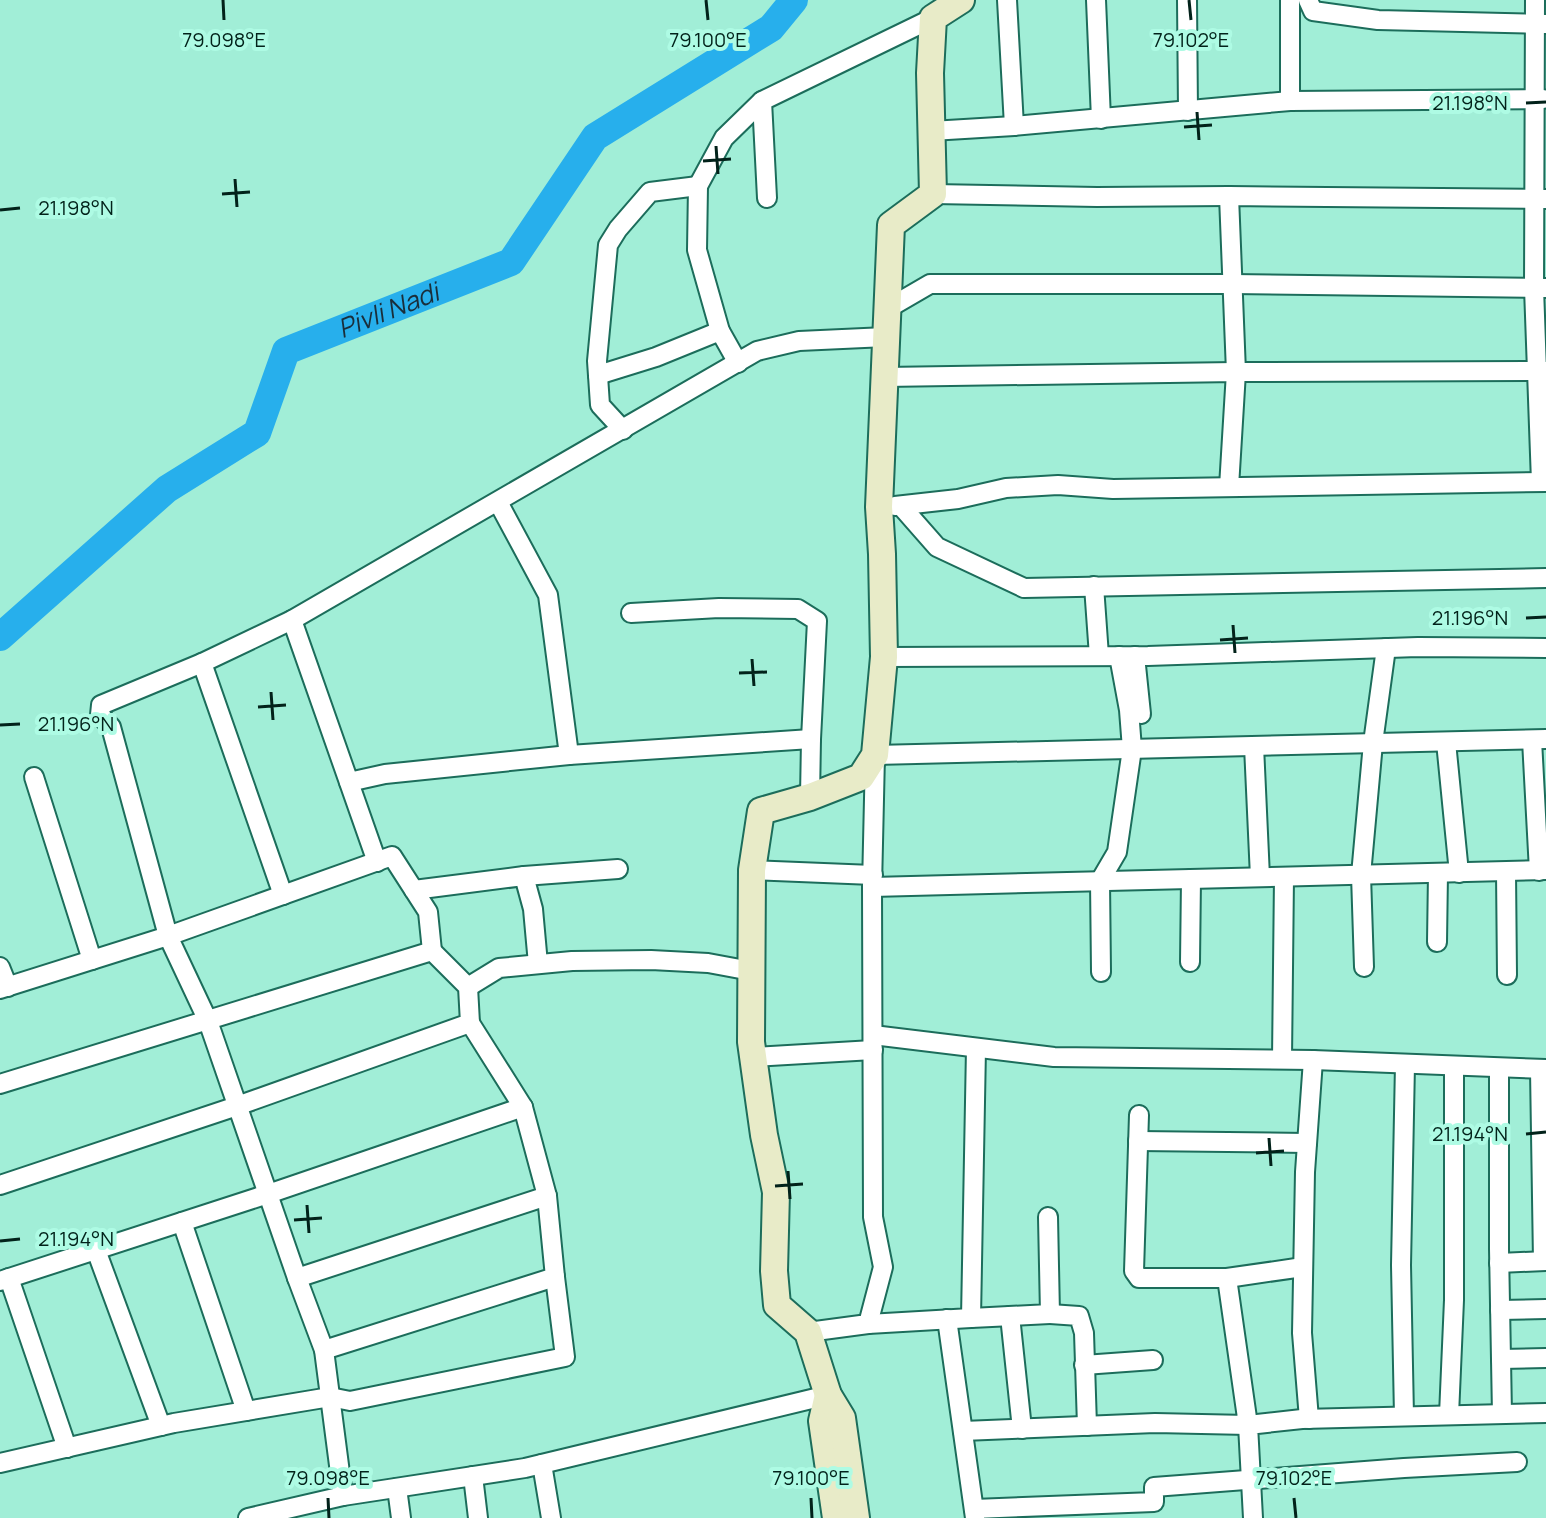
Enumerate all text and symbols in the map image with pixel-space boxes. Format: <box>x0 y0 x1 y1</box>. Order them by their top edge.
text: 79.098°E <box>182 26 266 53</box>
text: 79.100°E <box>669 26 747 53</box>
text: 79.102°E <box>1153 26 1229 53</box>
text: 21.198°N <box>1432 89 1508 116</box>
text: 21.198°N <box>38 194 114 221</box>
water label: Pivli Nadi <box>332 272 446 346</box>
text: 21.196°N <box>1432 604 1508 631</box>
text: 21.196°N <box>38 710 114 737</box>
text: 21.194°N <box>1432 1120 1508 1147</box>
text: 21.194°N <box>38 1225 114 1252</box>
text: 79.098°E <box>286 1464 370 1491</box>
text: 79.100°E <box>772 1464 850 1491</box>
text: 79.102°E <box>1256 1464 1332 1491</box>

